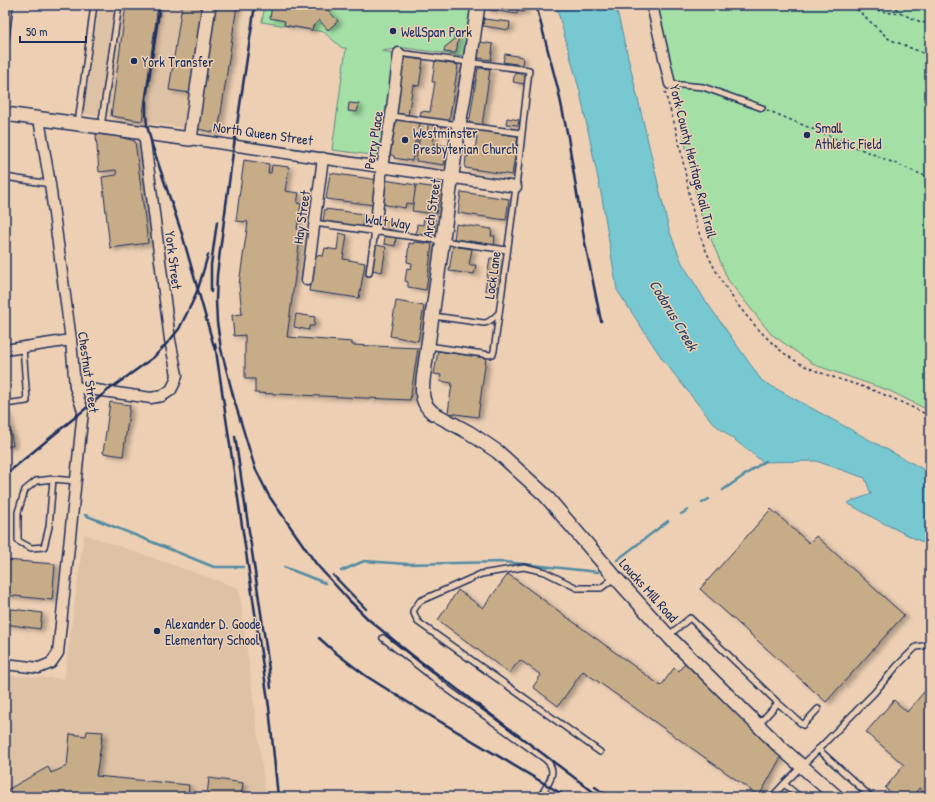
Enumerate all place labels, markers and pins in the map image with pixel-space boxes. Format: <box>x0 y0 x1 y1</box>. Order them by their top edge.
place label: WellSpan Park <box>401 22 472 42</box>
marker: WellSpan Park <box>388 26 398 36</box>
place label: York Transfer <box>142 52 214 71</box>
marker: York Transfer <box>129 56 139 66</box>
place label: Small Athletic Field <box>815 118 882 153</box>
place label: Westminster Presbyterian Church <box>413 123 518 159</box>
marker: Small Athletic Field <box>802 130 812 140</box>
marker: Westminster Presbyterian Church <box>400 135 410 145</box>
place label: Alexander D. Goode Elementary School <box>165 614 261 650</box>
marker: Alexander D. Goode Elementary School <box>152 626 162 636</box>

